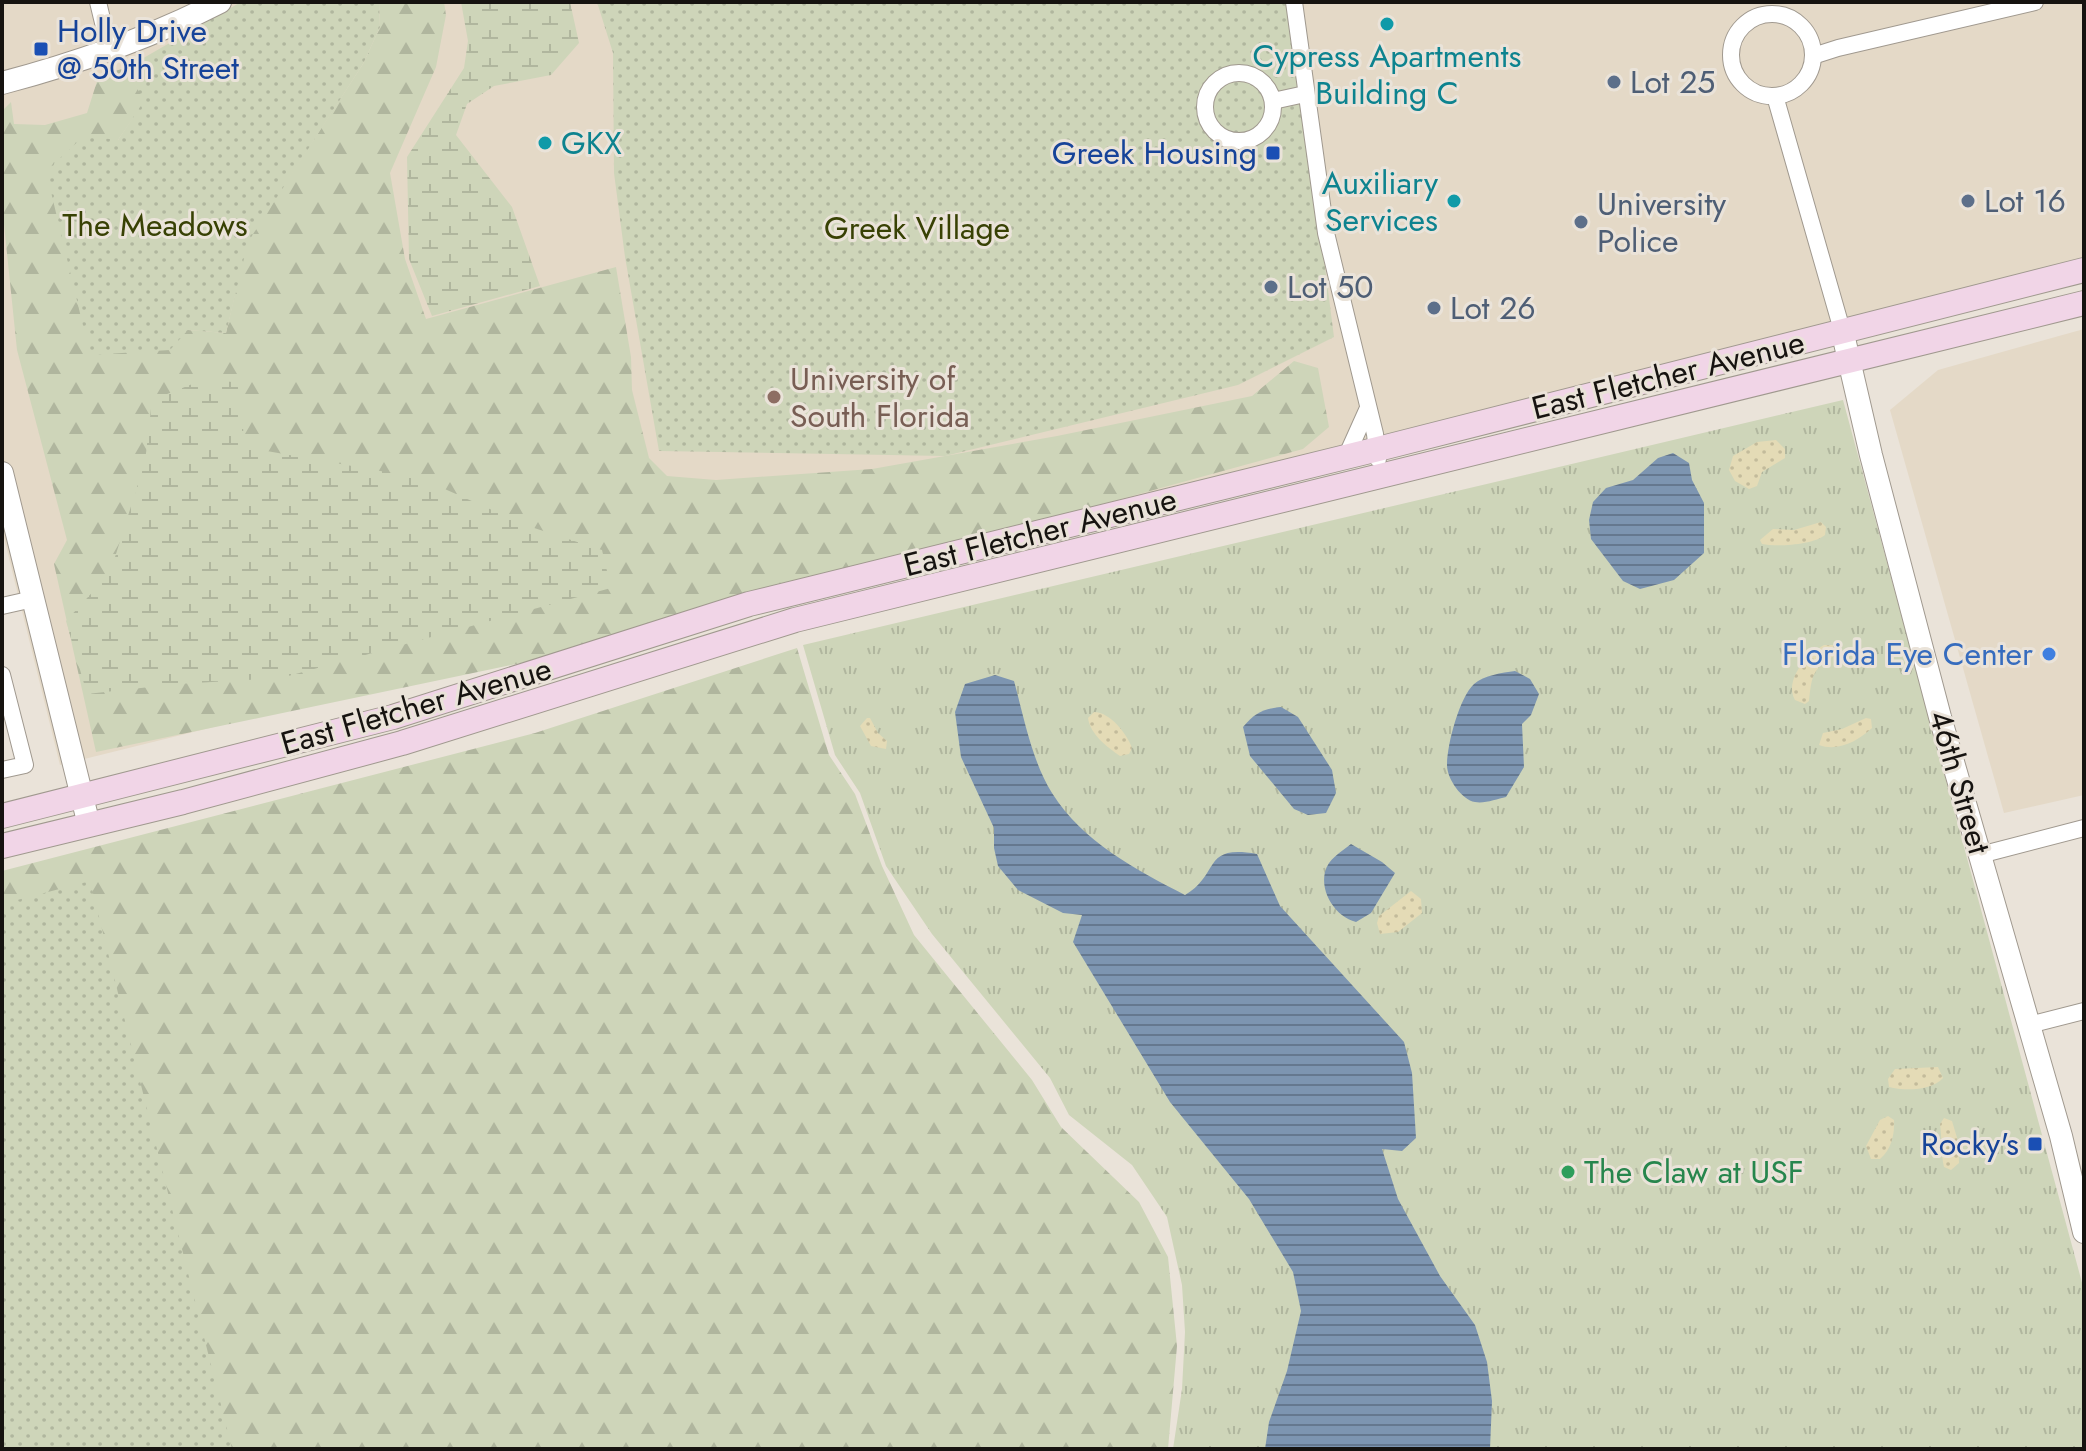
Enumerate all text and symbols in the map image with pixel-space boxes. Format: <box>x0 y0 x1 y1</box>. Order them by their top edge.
place label: Holly Drive @ 50th Street <box>57 8 239 91</box>
marker: Cypress Apartments Building C <box>1378 15 1396 33</box>
place label: Cypress Apartments Building C <box>1253 33 1521 116</box>
marker: Holly Drive @ 50th Street <box>32 40 50 58</box>
place label: Lot 25 <box>1630 59 1715 105</box>
marker: Lot 25 <box>1605 73 1623 91</box>
place label: GKX <box>561 120 622 166</box>
place label: Greek Housing <box>1052 130 1257 176</box>
marker: GKX <box>536 134 554 152</box>
marker: Greek Housing <box>1264 144 1282 162</box>
place label: Auxiliary Services <box>1322 160 1439 243</box>
place label: Lot 16 <box>1984 178 2066 224</box>
place label: University Police <box>1597 181 1727 264</box>
marker: Auxiliary Services <box>1445 192 1463 210</box>
marker: Lot 16 <box>1959 192 1977 210</box>
park label: The Meadows <box>62 202 248 248</box>
park label: Greek Village <box>824 205 1010 251</box>
marker: University Police <box>1572 213 1590 231</box>
place label: Lot 50 <box>1287 264 1373 310</box>
marker: Lot 50 <box>1262 278 1280 296</box>
place label: Lot 26 <box>1450 285 1536 331</box>
marker: Lot 26 <box>1425 299 1443 317</box>
street label: East Fletcher Avenue <box>1527 319 1809 431</box>
place label: University of South Florida <box>790 356 970 439</box>
marker: University of South Florida <box>765 388 783 406</box>
street label: East Fletcher Avenue <box>899 476 1181 588</box>
place label: Florida Eye Center <box>1782 631 2033 677</box>
street label: East Fletcher Avenue <box>275 645 557 767</box>
marker: Florida Eye Center <box>2040 645 2058 663</box>
street label: 46th Street <box>1918 705 2003 860</box>
place label: Rocky's <box>1921 1121 2019 1167</box>
marker: Rocky's <box>2026 1135 2044 1153</box>
place label: The Claw at USF <box>1584 1149 1804 1195</box>
marker: The Claw at USF <box>1559 1163 1577 1181</box>

